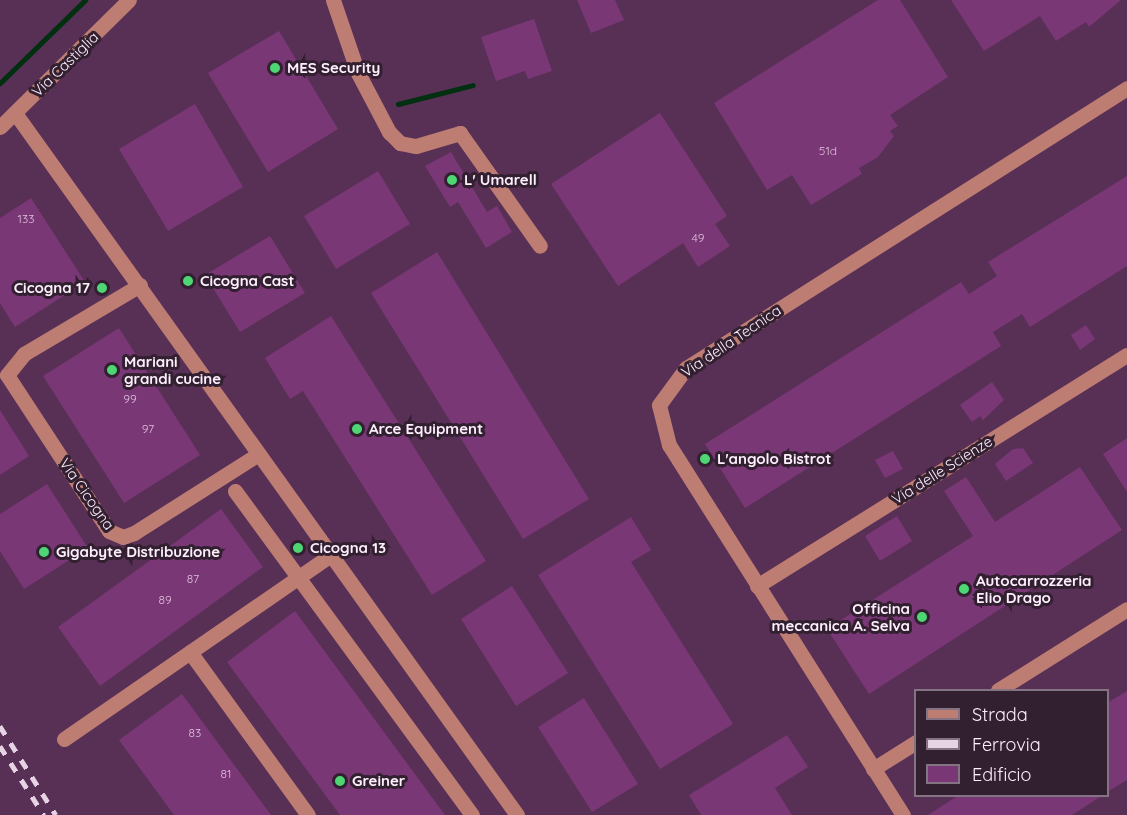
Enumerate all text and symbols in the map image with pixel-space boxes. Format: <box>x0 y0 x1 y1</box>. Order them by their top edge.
street label: Via Castiglia <box>28 28 102 100</box>
place label: MES Security <box>287 59 380 77</box>
marker: MES Security <box>268 61 282 75</box>
house number: 51d <box>819 144 837 158</box>
place label: L' Umarell <box>464 171 537 189</box>
marker: L' Umarell <box>445 173 459 187</box>
house number: 133 <box>17 212 35 226</box>
house number: 49 <box>692 231 704 245</box>
place label: Cicogna Cast <box>200 272 294 290</box>
marker: Cicogna Cast <box>181 274 195 288</box>
place label: Cicogna 17 <box>14 279 90 297</box>
marker: Cicogna 17 <box>95 281 109 295</box>
street label: Via della Tecnica <box>678 301 784 381</box>
place label: Mariani grandi cucine <box>124 352 221 387</box>
marker: Mariani grandi cucine <box>105 363 119 377</box>
house number: 99 <box>123 392 137 406</box>
place label: Arce Equipment <box>369 420 483 438</box>
house number: 97 <box>142 422 154 436</box>
marker: Arce Equipment <box>350 422 364 436</box>
street label: Via delle Scienze <box>888 432 996 508</box>
place label: L'angolo Bistrot <box>717 450 831 468</box>
marker: L'angolo Bistrot <box>698 452 712 466</box>
street label: Via Cicogna <box>56 455 118 533</box>
place label: Cicogna 13 <box>310 539 386 557</box>
marker: Cicogna 13 <box>291 541 305 555</box>
place label: Gigabyte Distribuzione <box>56 543 220 561</box>
marker: Gigabyte Distribuzione <box>37 545 51 559</box>
place label: Autocarrozzeria Elio Drago <box>976 571 1091 606</box>
house number: 87 <box>187 572 199 586</box>
marker: Autocarrozzeria Elio Drago <box>957 582 971 596</box>
house number: 89 <box>158 593 172 607</box>
place label: Officina meccanica A. Selva <box>772 599 910 634</box>
marker: Officina meccanica A. Selva <box>915 610 929 624</box>
legend <box>914 689 1109 797</box>
text: Strada <box>972 703 1028 726</box>
house number: 83 <box>189 726 201 740</box>
text: Ferrovia <box>972 733 1041 756</box>
text: Edificio <box>972 763 1031 786</box>
house number: 81 <box>221 767 231 781</box>
place label: Greiner <box>352 772 405 790</box>
marker: Greiner <box>333 774 347 788</box>

